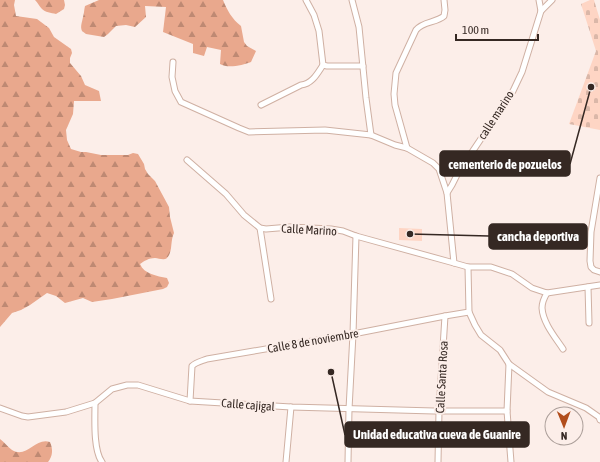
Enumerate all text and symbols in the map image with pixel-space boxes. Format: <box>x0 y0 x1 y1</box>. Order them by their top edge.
scale bar <box>456 16 538 42</box>
text: 100 m <box>462 23 489 37</box>
street label: calle marino <box>475 88 517 142</box>
callout: cementerio de pozuelos <box>440 151 570 176</box>
text: cementerio de pozuelos <box>448 157 562 172</box>
street label: Calle Marino <box>281 222 338 238</box>
callout: cancha deportiva <box>489 224 587 249</box>
text: cancha deportiva <box>497 229 579 244</box>
street label: Calle 8 de noviembre <box>266 326 360 356</box>
street label: Calle Santa Rosa <box>433 340 451 414</box>
street label: Calle cajigal <box>221 396 276 414</box>
north arrow <box>544 406 584 446</box>
callout: Unidad educativa cueva de Guanire <box>345 422 529 447</box>
text: Unidad educativa cueva de Guanire <box>353 427 521 442</box>
text: N <box>561 430 568 442</box>

